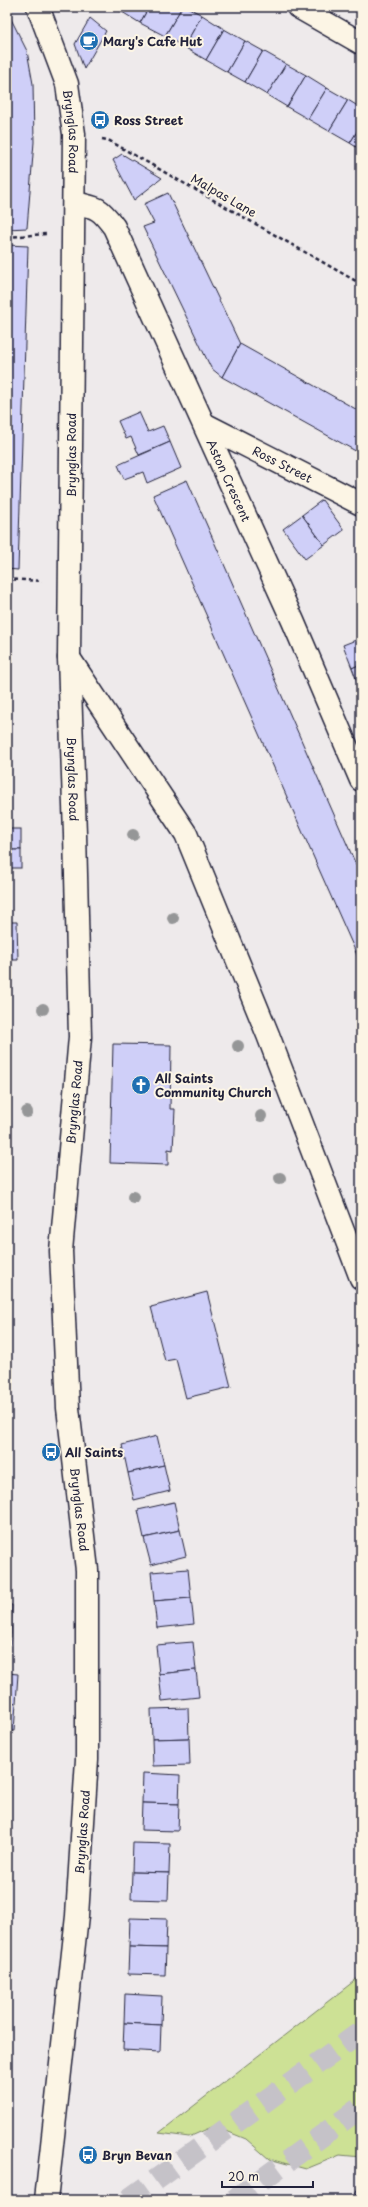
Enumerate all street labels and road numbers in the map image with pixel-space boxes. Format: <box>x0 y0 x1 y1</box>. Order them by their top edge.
street label: Brynglas Road <box>59 88 83 174</box>
street label: Malpas Lane <box>188 169 261 221</box>
street label: Brynglas Road <box>62 413 80 497</box>
street label: Aston Crescent <box>203 436 256 524</box>
street label: Ross Street <box>249 441 316 487</box>
street label: Brynglas Road <box>63 737 84 822</box>
street label: Brynglas Road <box>61 1059 87 1145</box>
street label: Brynglas Road <box>66 1466 94 1552</box>
street label: Brynglas Road <box>70 1789 94 1875</box>

